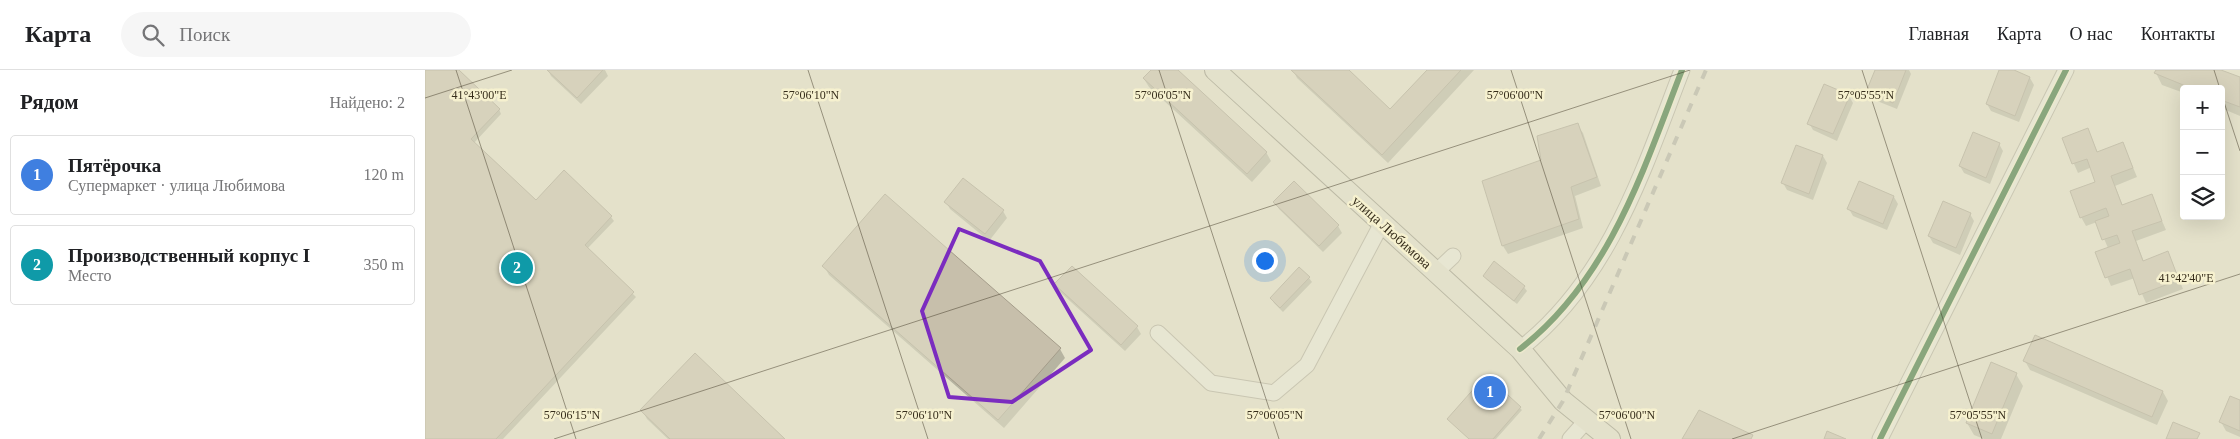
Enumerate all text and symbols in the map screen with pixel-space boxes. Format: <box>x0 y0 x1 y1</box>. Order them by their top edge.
search box <box>121 12 471 57</box>
text: Карта <box>25 21 91 47</box>
icon: search <box>139 21 167 49</box>
text: Поиск <box>179 24 230 45</box>
text: Главная <box>1909 24 1969 44</box>
text: Карта <box>1997 24 2042 44</box>
text: О нас <box>2070 24 2113 44</box>
text: Контакты <box>2141 24 2215 44</box>
map controls <box>2180 85 2225 220</box>
button: + <box>2180 85 2225 130</box>
text: 41°43'00"E <box>451 88 507 102</box>
text: 57°06'10"N <box>783 88 840 102</box>
text: 57°06'05"N <box>1135 88 1192 102</box>
text: 57°06'00"N <box>1487 88 1544 102</box>
text: 57°05'55"N <box>1838 88 1895 102</box>
text: Рядом <box>20 90 79 114</box>
text: Найдено: 2 <box>330 94 405 111</box>
button: − <box>2180 130 2225 175</box>
text: Пятёрочка <box>68 155 161 176</box>
text: 1 <box>33 166 41 183</box>
text: 120 m <box>364 166 404 183</box>
button: layers <box>2180 175 2225 220</box>
text: Супермаркет · улица Любимова <box>68 177 285 194</box>
street label: улица Любимова <box>1349 193 1435 272</box>
text: Производственный корпус I <box>68 245 310 266</box>
your location <box>1252 248 1278 274</box>
pin: 2 <box>501 249 533 287</box>
text: 2 <box>33 256 41 273</box>
text: 350 m <box>364 256 404 273</box>
text: Место <box>68 267 111 284</box>
text: 41°42'40"E <box>2158 271 2214 285</box>
pin: 1 <box>1474 373 1506 411</box>
text: 57°06'15"N <box>544 408 601 422</box>
text: 57°06'10"N <box>896 408 953 422</box>
text: 57°06'05"N <box>1247 408 1304 422</box>
text: 57°06'00"N <box>1599 408 1656 422</box>
text: 57°05'55"N <box>1950 408 2007 422</box>

